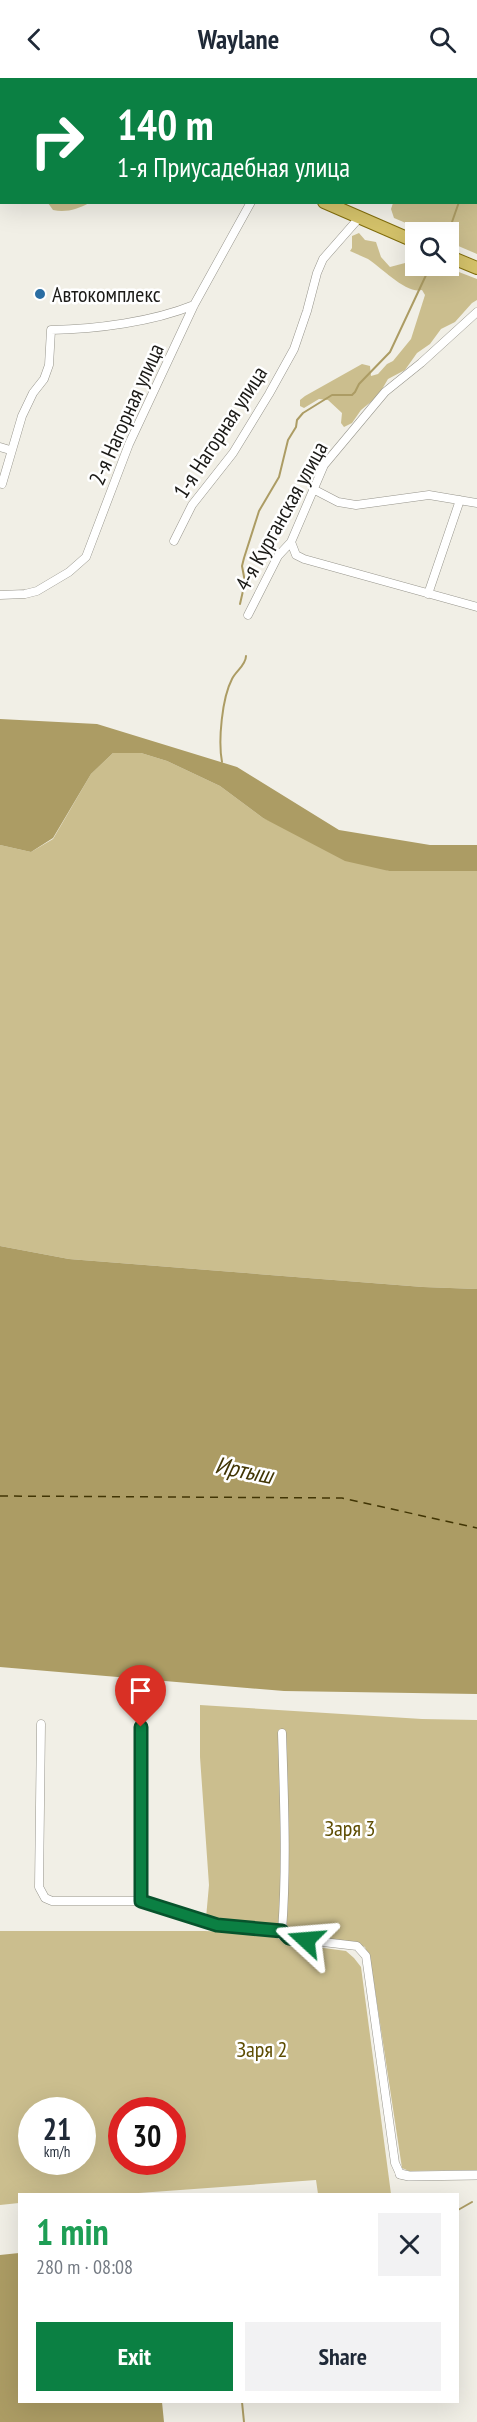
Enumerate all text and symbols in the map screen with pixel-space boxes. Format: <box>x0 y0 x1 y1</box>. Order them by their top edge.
text: Waylane <box>198 22 279 56</box>
icon: back <box>18 23 51 56</box>
icon: search <box>426 23 459 56</box>
text: 140 m <box>117 97 214 152</box>
icon: right <box>18 102 96 180</box>
text: 1-я Приусадебная улица <box>117 150 350 184</box>
map controls <box>405 222 459 276</box>
button: search <box>405 222 459 276</box>
place label: Автокомплекс <box>52 280 161 308</box>
marker: Автокомплекс <box>33 287 47 301</box>
street label: 2-я Нагорная улица <box>82 339 170 489</box>
street label: 1-я Нагорная улица <box>167 361 273 503</box>
street label: 4-я Курганская улица <box>228 437 334 595</box>
water label: Иртыш <box>213 1449 277 1491</box>
pin <box>115 1665 166 1727</box>
icon: arrive <box>124 1674 157 1707</box>
park label: Заря 3 <box>325 1814 376 1842</box>
position arrow <box>274 1908 338 1972</box>
park label: Заря 2 <box>237 2035 288 2063</box>
speed limit sign: 30 <box>108 2097 186 2175</box>
text: 21 <box>43 2109 71 2148</box>
text: km/h <box>44 2142 70 2161</box>
text: 1 min <box>36 2208 109 2255</box>
button: close <box>378 2213 441 2276</box>
text: 280 m · 08:08 <box>36 2254 133 2280</box>
button: Exit <box>36 2322 233 2391</box>
button: Share <box>245 2322 441 2391</box>

